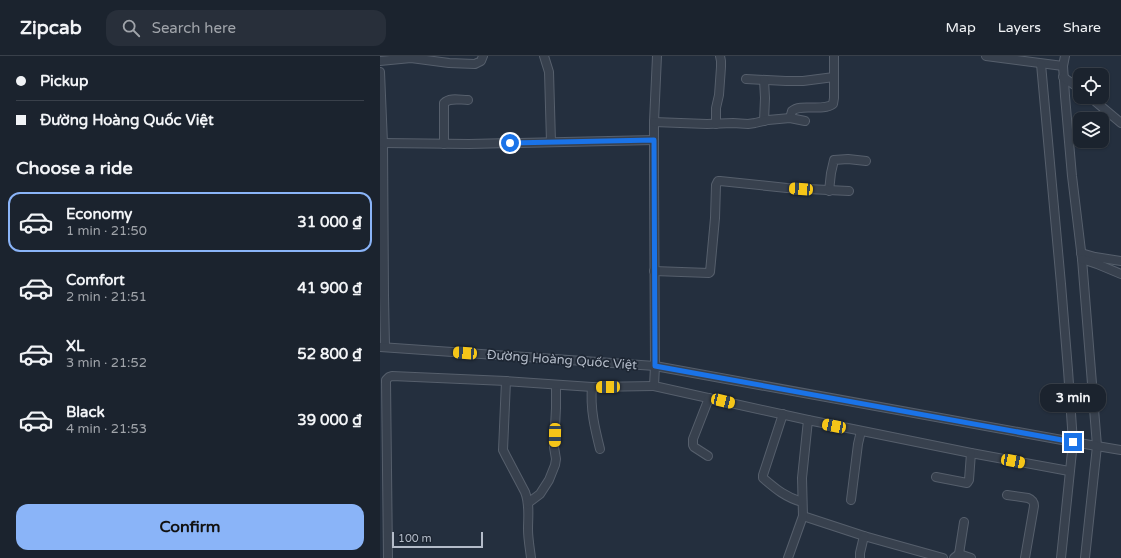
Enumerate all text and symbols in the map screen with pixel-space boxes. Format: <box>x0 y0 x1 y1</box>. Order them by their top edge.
search box <box>106 10 386 46</box>
text: Zipcab <box>20 17 82 39</box>
icon: search <box>120 17 142 39</box>
text: Search here <box>152 19 236 37</box>
text: Map <box>946 19 976 36</box>
text: Layers <box>998 19 1041 36</box>
text: Share <box>1063 19 1101 36</box>
map controls <box>1073 68 1109 148</box>
button: locate <box>1073 68 1109 104</box>
text: Pickup <box>40 72 88 90</box>
text: Đường Hoàng Quốc Việt <box>40 111 214 129</box>
button: layers <box>1073 112 1109 148</box>
route start <box>501 134 519 152</box>
text: Choose a ride <box>16 157 133 179</box>
car <box>789 182 813 196</box>
icon: car <box>18 204 54 240</box>
text: Economy <box>66 205 132 223</box>
text: 31 000 ₫ <box>297 213 362 231</box>
text: 1 min · 21:50 <box>66 223 147 239</box>
icon: car <box>18 270 54 306</box>
text: Comfort <box>66 271 125 289</box>
text: 41 900 ₫ <box>297 279 362 297</box>
text: 2 min · 21:51 <box>66 289 147 305</box>
icon: car <box>18 336 54 372</box>
text: XL <box>66 337 85 355</box>
text: 52 800 ₫ <box>297 345 362 363</box>
car <box>453 346 477 360</box>
street label: Đường Hoàng Quốc Việt <box>486 347 638 373</box>
text: 3 min · 21:52 <box>66 355 147 371</box>
car <box>596 381 620 393</box>
callout: 3 min <box>1040 384 1106 412</box>
text: 3 min <box>1056 390 1090 406</box>
car <box>710 392 736 410</box>
icon: car <box>18 402 54 438</box>
text: Black <box>66 403 105 421</box>
text: 39 000 ₫ <box>297 411 362 429</box>
car <box>821 418 847 434</box>
text: 4 min · 21:53 <box>66 421 147 437</box>
car <box>549 423 561 447</box>
route end <box>1064 433 1082 451</box>
car <box>1000 453 1026 469</box>
button: Confirm <box>16 504 364 550</box>
scale bar <box>392 530 483 549</box>
text: 100 m <box>398 532 432 545</box>

